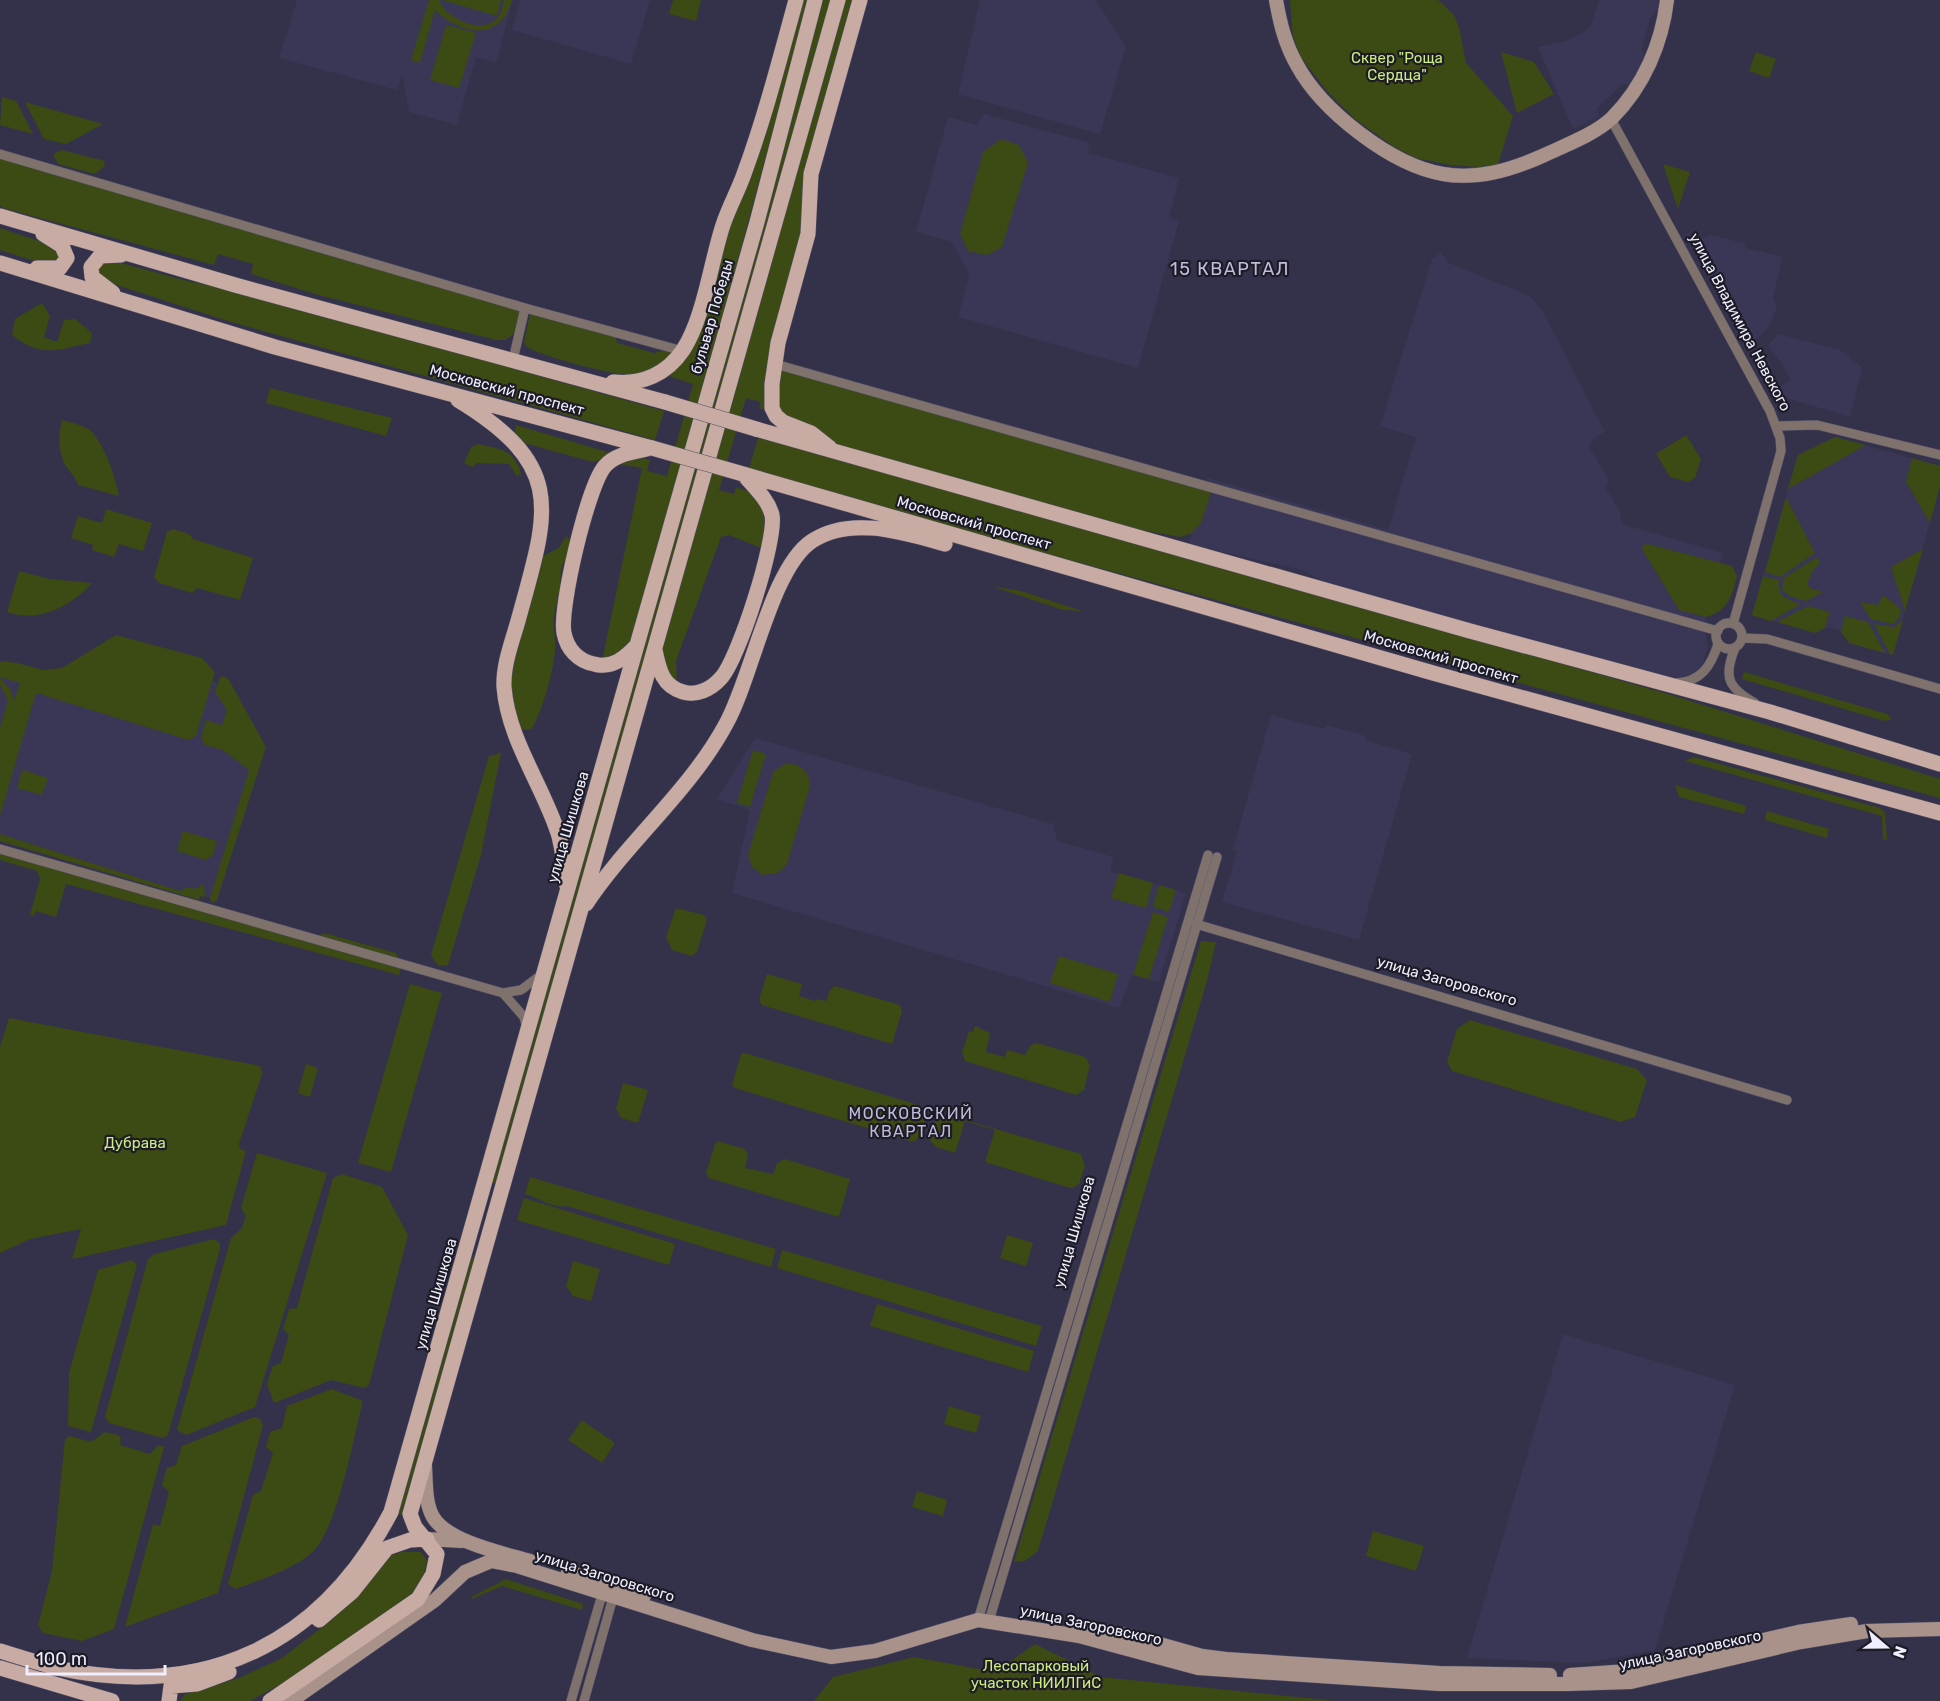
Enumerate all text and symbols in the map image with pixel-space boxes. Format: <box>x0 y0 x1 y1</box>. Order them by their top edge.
park label: Сквер "Роща Сердца" <box>1351 49 1443 84</box>
street label: улица Владимира Невского <box>1685 230 1795 414</box>
street label: бульвар Победы <box>687 258 737 376</box>
district label: 15 КВАРТАЛ <box>1170 258 1290 280</box>
street label: Московский проспект <box>428 361 587 419</box>
street label: Московский проспект <box>895 492 1053 554</box>
street label: Московский проспект <box>1362 626 1520 688</box>
street label: улица Шишкова <box>543 769 593 885</box>
street label: улица Загоровского <box>1375 952 1519 1010</box>
district label: МОСКОВСКИЙ КВАРТАЛ <box>848 1104 974 1141</box>
park label: Дубрава <box>104 1134 166 1152</box>
street label: улица Шишкова <box>1049 1174 1099 1290</box>
street label: улица Шишкова <box>411 1236 461 1352</box>
street label: улица Загоровского <box>533 1546 677 1606</box>
street label: улица Загоровского <box>1018 1601 1164 1649</box>
north arrow <box>1856 1617 1916 1677</box>
street label: улица Загоровского <box>1617 1626 1763 1674</box>
scale bar <box>27 1638 165 1676</box>
text: N <box>1889 1643 1911 1661</box>
text: 100 m <box>36 1648 87 1670</box>
park label: Лесопарковый участок НИИЛГиС <box>971 1657 1101 1692</box>

